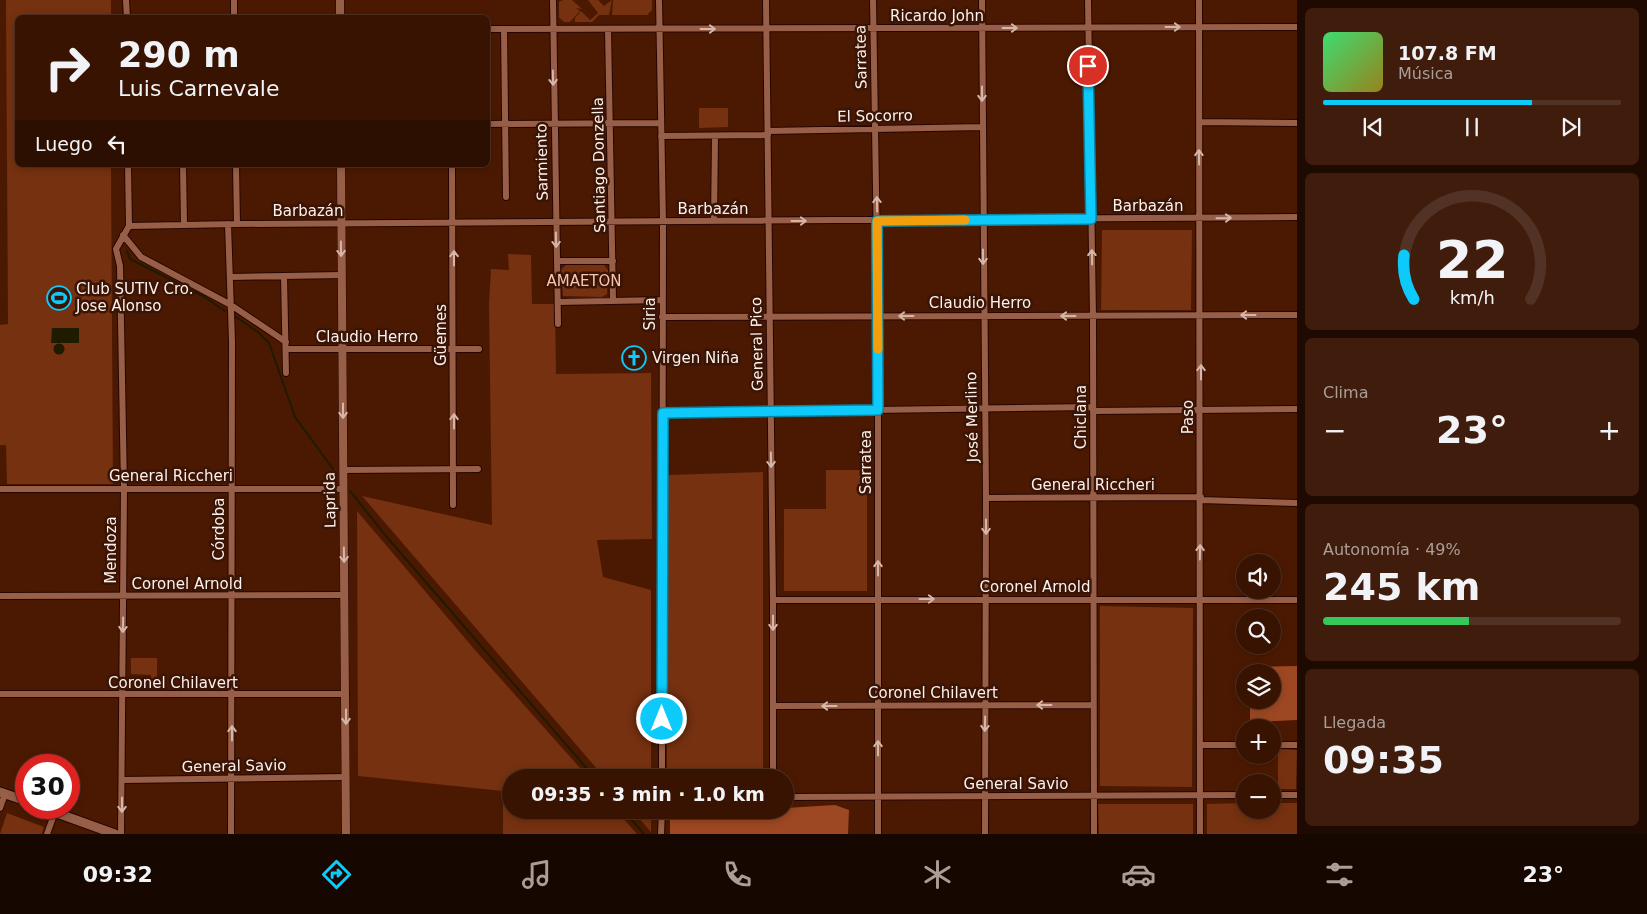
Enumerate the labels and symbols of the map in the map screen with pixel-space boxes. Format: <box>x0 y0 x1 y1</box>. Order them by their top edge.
street label: Ricardo John <box>890 7 984 25</box>
one-way arrow <box>1164 22 1181 32</box>
one-way arrow <box>1002 23 1018 33</box>
one-way arrow <box>700 24 716 34</box>
street label: Sarratea <box>851 25 871 89</box>
pin <box>1067 45 1109 87</box>
one-way arrow <box>548 70 558 86</box>
one-way arrow <box>977 86 987 102</box>
street label: Santiago Donzella <box>589 97 609 233</box>
street label: El Socorro <box>837 106 913 126</box>
street label: Sarmiento <box>532 123 552 201</box>
one-way arrow <box>1194 149 1204 165</box>
one-way arrow <box>872 196 881 212</box>
street label: Barbazán <box>1113 197 1183 215</box>
street label: Barbazán <box>678 200 748 218</box>
street label: Barbazán <box>273 202 343 220</box>
one-way arrow <box>1216 213 1232 223</box>
one-way arrow <box>790 216 807 226</box>
one-way arrow <box>551 232 561 248</box>
one-way arrow <box>336 240 346 256</box>
one-way arrow <box>978 248 988 264</box>
one-way arrow <box>1087 249 1096 265</box>
one-way arrow <box>449 250 459 266</box>
park label: AMAETON <box>546 272 622 290</box>
place label: Club SUTIV Cro. Jose Alonso <box>75 280 194 315</box>
sports icon: Club SUTIV Cro. Jose Alonso <box>46 285 72 311</box>
street label: Claudio Herro <box>929 294 1031 312</box>
street label: Siria <box>641 297 659 331</box>
street label: General Pico <box>747 297 767 391</box>
street label: Güemes <box>432 304 450 366</box>
one-way arrow <box>1241 310 1257 320</box>
one-way arrow <box>898 311 914 321</box>
one-way arrow <box>1061 311 1077 321</box>
street label: Claudio Herro <box>316 328 418 346</box>
church icon: Virgen Niña <box>621 345 647 371</box>
place label: Virgen Niña <box>652 349 739 367</box>
one-way arrow <box>1196 364 1206 380</box>
street label: José Merlino <box>962 371 982 464</box>
street label: Chiclana <box>1072 385 1090 449</box>
street label: Paso <box>1179 400 1197 434</box>
one-way arrow <box>338 402 348 419</box>
one-way arrow <box>449 413 459 429</box>
street label: Sarratea <box>857 430 875 494</box>
one-way arrow <box>766 452 776 468</box>
street label: General Riccheri <box>109 467 233 485</box>
street label: Laprida <box>321 472 339 528</box>
street label: General Riccheri <box>1031 476 1155 494</box>
street label: Córdoba <box>210 498 228 560</box>
street label: Mendoza <box>102 516 120 584</box>
one-way arrow <box>981 518 991 535</box>
one-way arrow <box>1195 544 1205 560</box>
one-way arrow <box>339 546 349 562</box>
one-way arrow <box>873 560 883 576</box>
street label: Coronel Arnold <box>132 575 242 593</box>
street label: Coronel Arnold <box>980 578 1090 596</box>
one-way arrow <box>918 594 934 604</box>
one-way arrow <box>768 614 778 631</box>
one-way arrow <box>118 616 128 633</box>
street label: Coronel Chilavert <box>108 674 238 692</box>
street label: Coronel Chilavert <box>868 684 998 702</box>
position arrow <box>635 692 687 744</box>
one-way arrow <box>1036 700 1052 710</box>
one-way arrow <box>821 701 838 711</box>
one-way arrow <box>341 708 351 725</box>
one-way arrow <box>980 716 990 732</box>
one-way arrow <box>227 725 237 742</box>
one-way arrow <box>874 740 883 756</box>
speed limit sign: 30 <box>15 754 80 819</box>
street label: General Savio <box>181 756 287 776</box>
street label: General Savio <box>964 775 1068 793</box>
one-way arrow <box>117 796 127 813</box>

